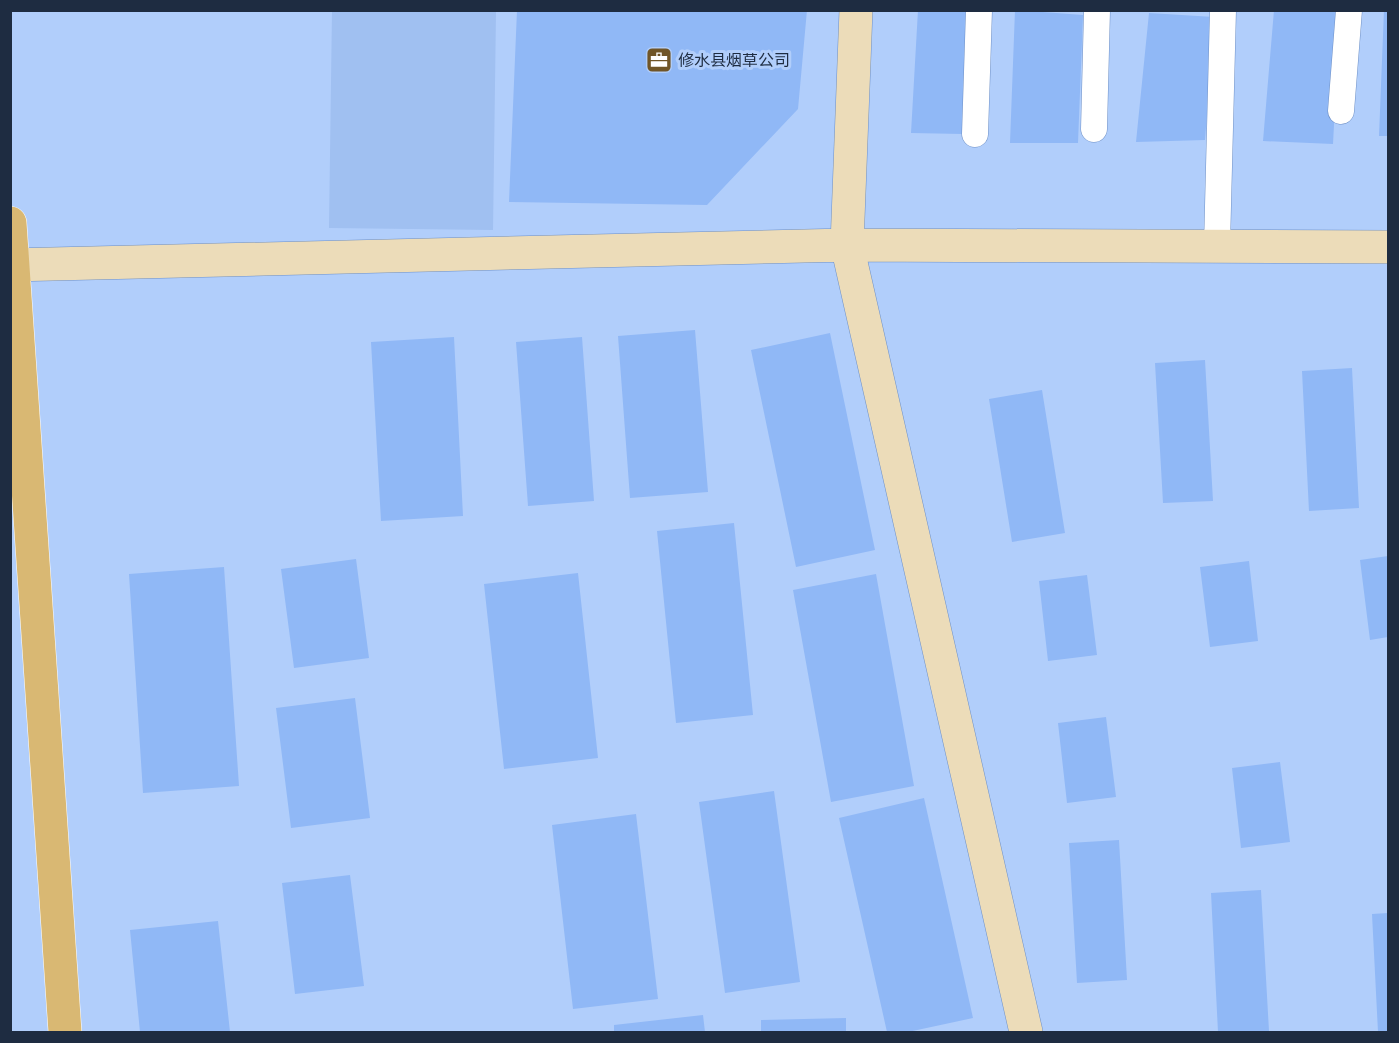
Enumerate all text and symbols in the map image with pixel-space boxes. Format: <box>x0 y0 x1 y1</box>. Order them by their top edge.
office icon: 修水县烟草公司 <box>644 45 674 75</box>
place label: 修水县烟草公司 <box>678 51 790 70</box>

